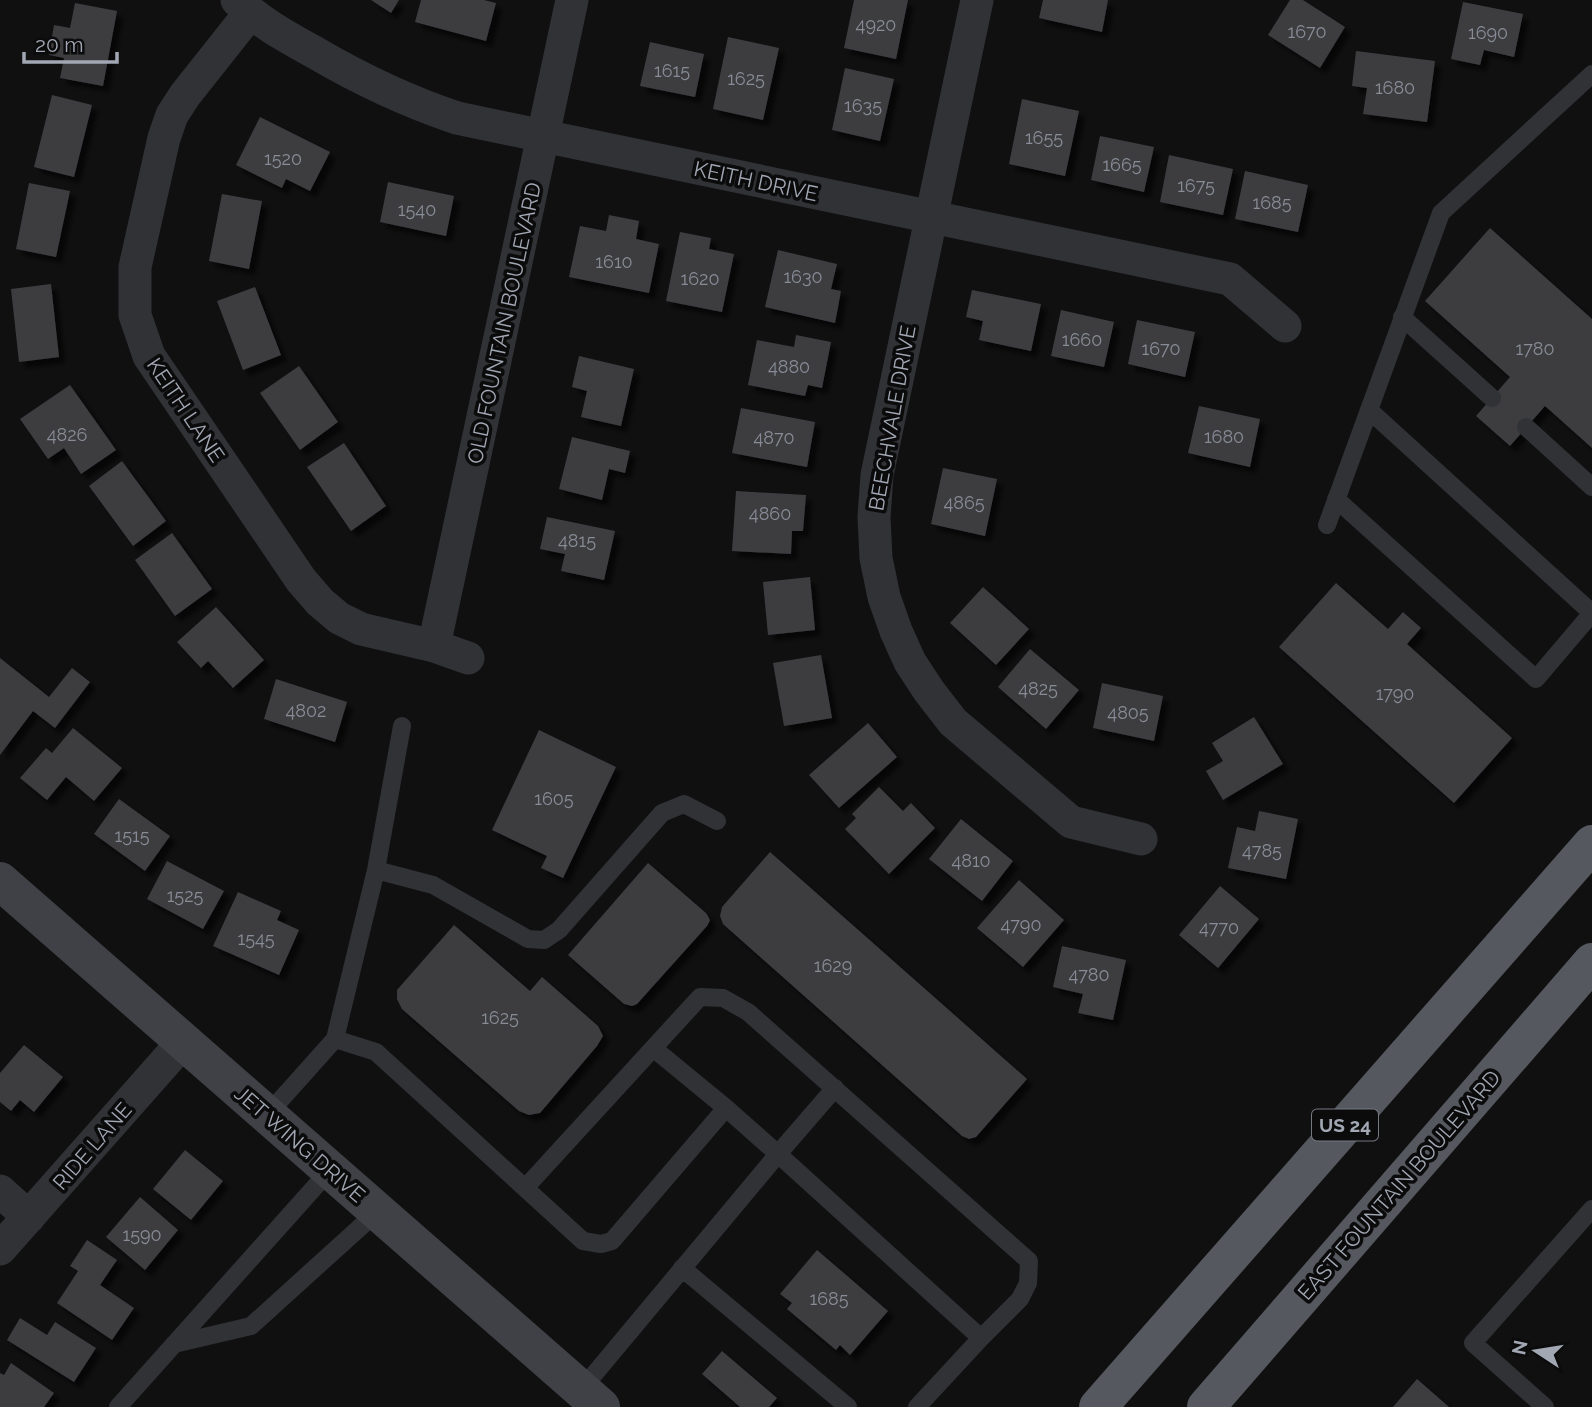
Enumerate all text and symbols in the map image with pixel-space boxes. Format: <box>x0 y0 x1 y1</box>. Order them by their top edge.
house number: 4920 <box>856 14 896 35</box>
scale bar <box>24 21 117 65</box>
house number: 1670 <box>1287 21 1327 42</box>
house number: 1690 <box>1468 22 1508 43</box>
text: 20 m <box>35 32 83 57</box>
house number: 1615 <box>654 60 690 81</box>
house number: 1625 <box>727 68 765 89</box>
house number: 1680 <box>1375 77 1415 98</box>
house number: 1635 <box>844 95 882 116</box>
house number: 1655 <box>1025 127 1063 148</box>
house number: 1520 <box>264 148 302 169</box>
house number: 1665 <box>1102 154 1142 175</box>
street label: KEITH DRIVE <box>692 156 820 206</box>
house number: 1675 <box>1177 175 1215 196</box>
street label: OLD FOUNTAIN BOULEVARD <box>462 180 546 466</box>
house number: 1685 <box>1252 192 1292 213</box>
house number: 1540 <box>398 199 436 220</box>
house number: 1610 <box>595 251 633 272</box>
house number: 1630 <box>783 266 823 287</box>
house number: 1620 <box>681 268 719 289</box>
street label: BEECHVALE DRIVE <box>863 323 921 513</box>
house number: 1660 <box>1062 329 1102 350</box>
house number: 1670 <box>1141 338 1181 359</box>
house number: 1780 <box>1516 338 1554 359</box>
street label: KEITH LANE <box>142 353 230 467</box>
house number: 4880 <box>768 356 810 377</box>
house number: 4826 <box>47 424 88 445</box>
house number: 1680 <box>1204 426 1244 447</box>
house number: 4870 <box>753 427 795 448</box>
house number: 4865 <box>943 492 985 513</box>
house number: 4860 <box>749 503 791 524</box>
house number: 4815 <box>558 530 596 551</box>
house number: 4825 <box>1018 678 1058 699</box>
house number: 1790 <box>1376 683 1414 704</box>
house number: 4802 <box>286 700 326 721</box>
house number: 4805 <box>1107 702 1149 723</box>
house number: 1605 <box>534 788 574 809</box>
house number: 1515 <box>114 825 150 846</box>
house number: 4785 <box>1242 840 1282 861</box>
house number: 4810 <box>951 850 991 871</box>
house number: 1525 <box>167 885 204 906</box>
house number: 4790 <box>1001 914 1041 935</box>
house number: 4770 <box>1199 917 1239 938</box>
house number: 1545 <box>237 928 275 949</box>
house number: 1629 <box>814 955 852 976</box>
house number: 4780 <box>1068 964 1110 985</box>
house number: 1625 <box>481 1007 519 1028</box>
street label: EAST FOUNTAIN BOULEVARD <box>1293 1065 1505 1305</box>
street label: JET WING DRIVE <box>230 1081 370 1207</box>
street label: RIDE LANE <box>47 1097 137 1195</box>
road number: US 24 <box>1312 1110 1378 1140</box>
house number: 1590 <box>122 1224 162 1245</box>
house number: 1685 <box>809 1288 849 1309</box>
north arrow <box>1501 1316 1571 1386</box>
text: N <box>1507 1338 1532 1357</box>

